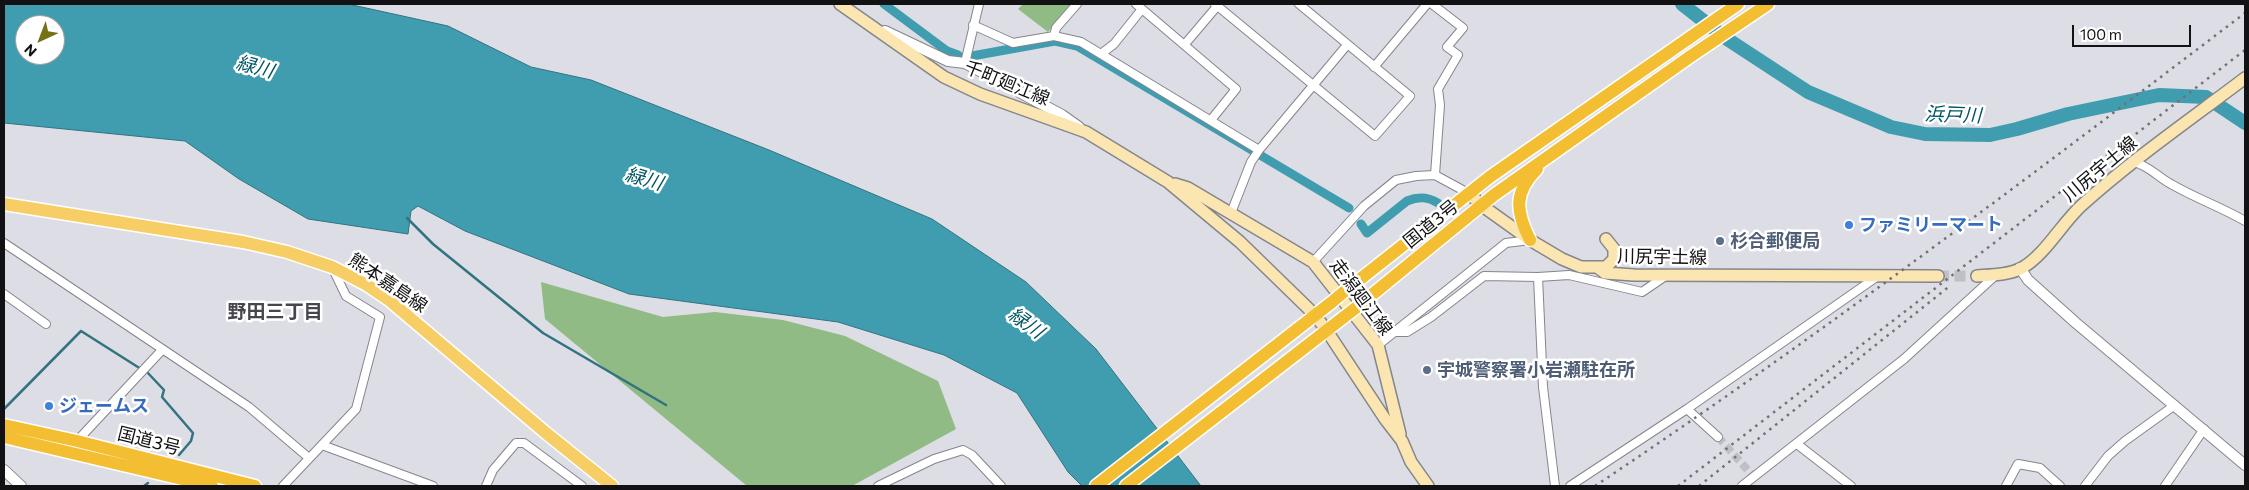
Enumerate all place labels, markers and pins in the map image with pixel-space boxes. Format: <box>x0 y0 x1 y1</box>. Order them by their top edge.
place label: ファミリーマート <box>1859 214 2003 236</box>
marker: ファミリーマート <box>1843 219 1855 231</box>
place label: 杉合郵便局 <box>1730 230 1820 252</box>
marker: 杉合郵便局 <box>1714 235 1726 247</box>
place label: 宇城警察署小岩瀬駐在所 <box>1437 359 1635 381</box>
marker: 宇城警察署小岩瀬駐在所 <box>1421 364 1433 376</box>
place label: ジェームス <box>59 395 149 417</box>
marker: ジェームス <box>43 400 55 412</box>

